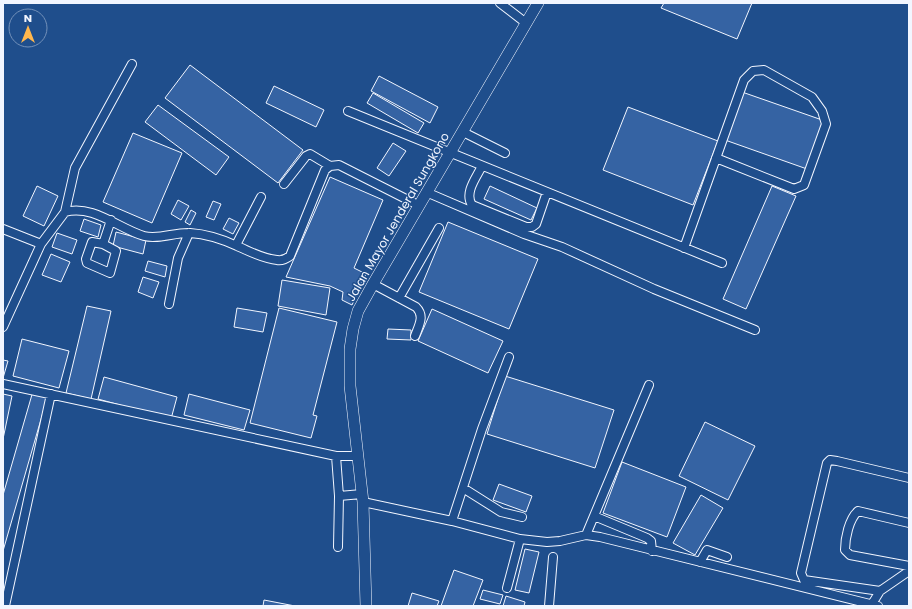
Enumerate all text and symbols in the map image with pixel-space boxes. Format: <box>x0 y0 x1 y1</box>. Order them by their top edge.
north arrow <box>8 8 48 48</box>
text: N <box>24 10 32 26</box>
street label: Jalan Mayor Jenderal Sungkono <box>342 129 453 304</box>

